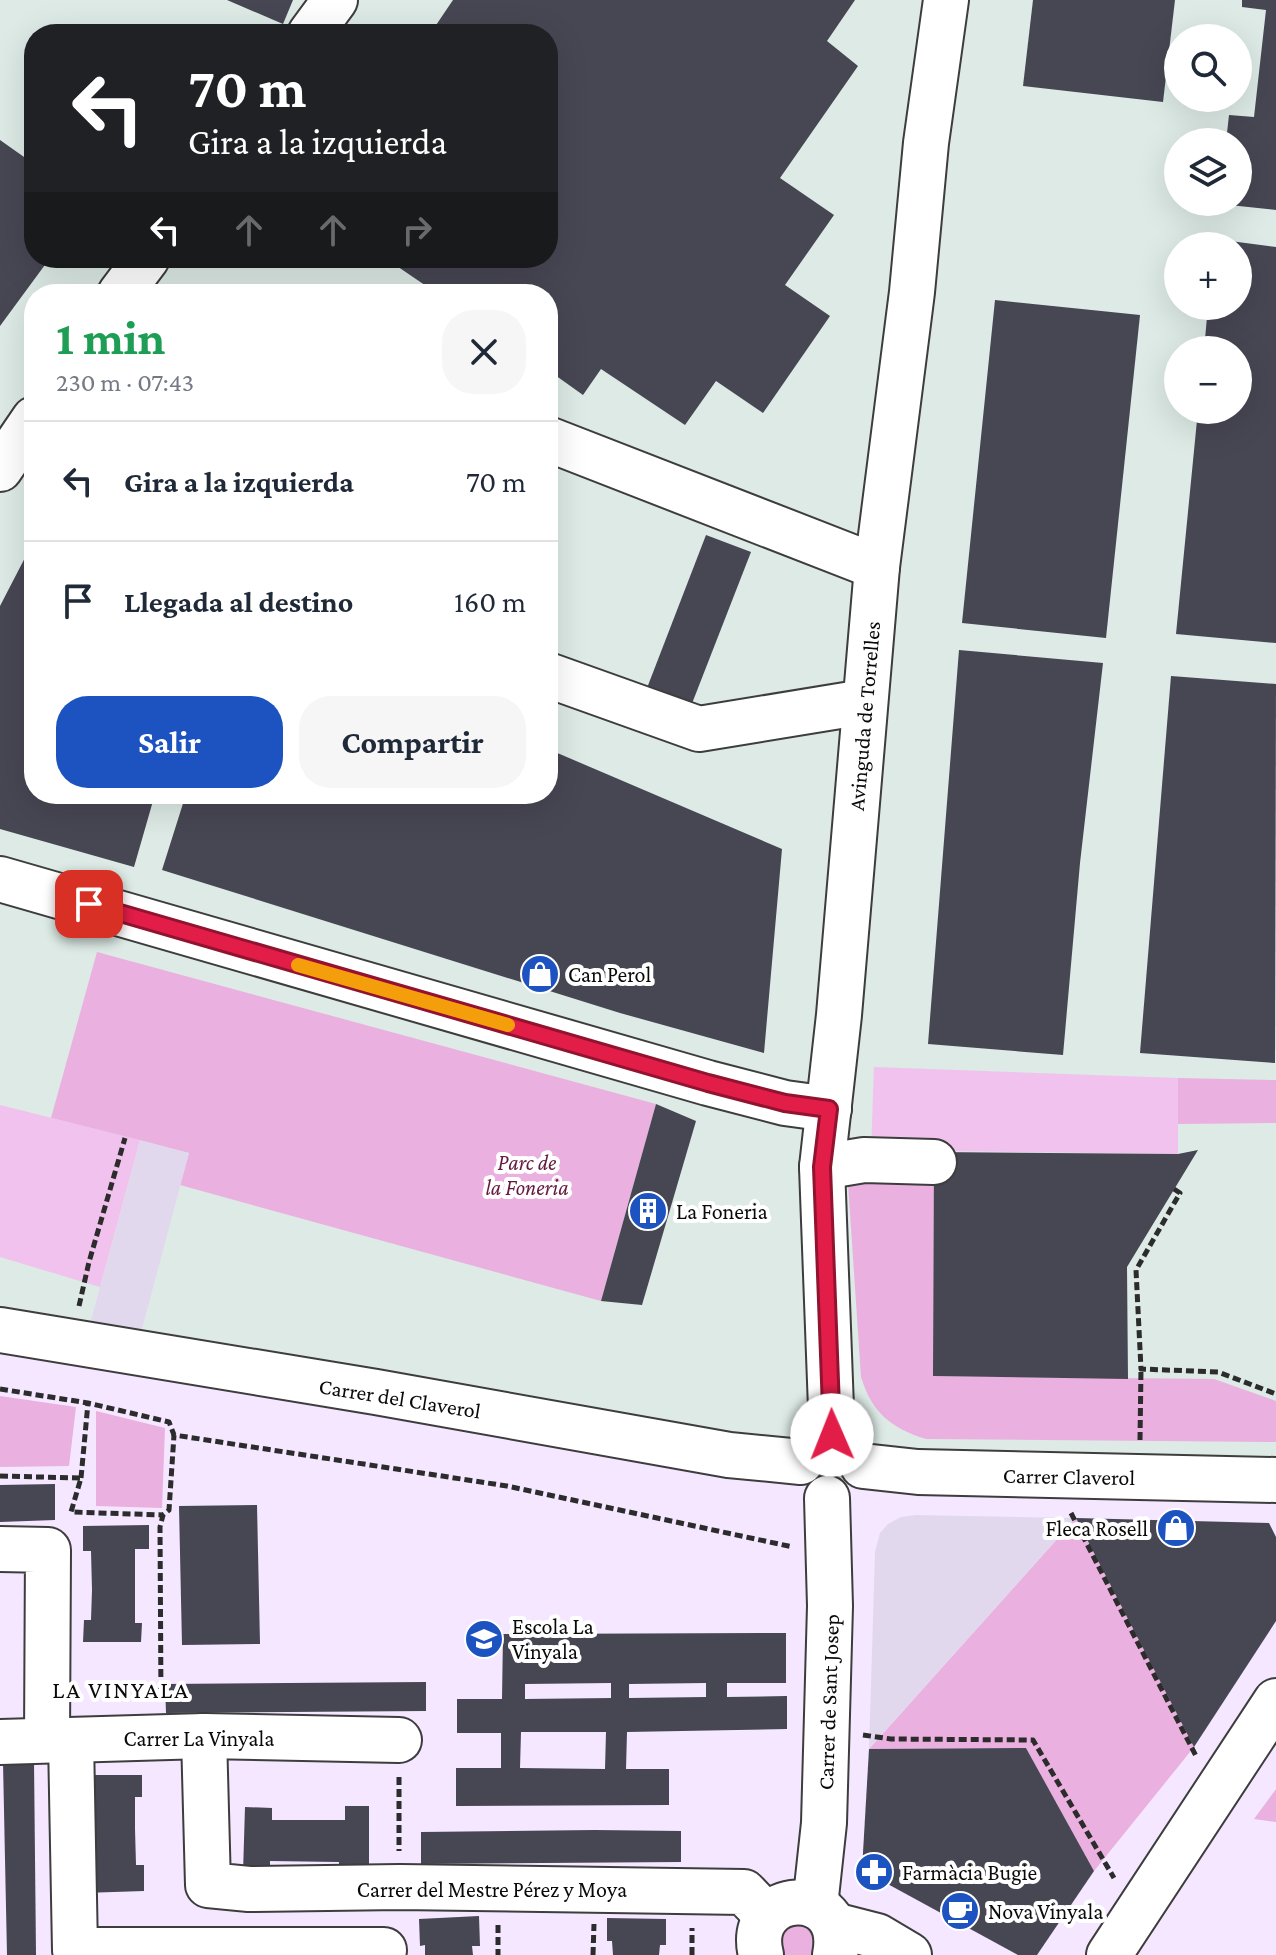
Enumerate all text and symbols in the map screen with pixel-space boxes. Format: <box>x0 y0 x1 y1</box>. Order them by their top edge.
map controls <box>1164 24 1252 424</box>
button: search <box>1164 24 1252 112</box>
icon: left <box>56 56 160 160</box>
text: 70 m <box>188 57 307 119</box>
text: Gira a la izquierda <box>188 122 447 162</box>
button: layers <box>1164 128 1252 216</box>
icon: left <box>143 208 187 252</box>
icon: ahead <box>227 208 271 252</box>
icon: ahead <box>311 208 355 252</box>
icon: right <box>395 208 439 252</box>
button: + <box>1164 232 1252 320</box>
button: close <box>442 310 526 394</box>
text: 1 min <box>56 311 165 364</box>
button: − <box>1164 336 1252 424</box>
text: 230 m · 07:43 <box>56 368 194 397</box>
icon: left <box>56 459 100 503</box>
text: Gira a la izquierda <box>124 465 354 498</box>
text: 70 m <box>466 465 526 498</box>
icon: arrive <box>56 579 100 623</box>
text: Llegada al destino <box>124 585 353 618</box>
text: 160 m <box>454 585 526 618</box>
street label: Avinguda de Torrelles <box>844 620 885 812</box>
button: Salir <box>56 696 283 788</box>
button: Compartir <box>299 696 526 788</box>
pin <box>55 870 123 938</box>
icon: arrive <box>67 882 111 926</box>
shop icon: Can Perol <box>519 953 561 995</box>
place label: Can Perol <box>568 962 652 987</box>
park label: Parc de la Foneria <box>485 1150 569 1200</box>
building icon: La Foneria <box>627 1190 669 1232</box>
place label: La Foneria <box>676 1199 768 1224</box>
street label: Carrer del Claverol <box>317 1373 483 1424</box>
position arrow <box>790 1393 874 1477</box>
street label: Carrer Claverol <box>1003 1463 1136 1490</box>
shop icon: Fleca Rosell <box>1155 1507 1197 1549</box>
place label: Fleca Rosell <box>1046 1516 1148 1541</box>
place label: Escola La Vinyala <box>512 1614 594 1664</box>
street label: Carrer de Sant Josep <box>813 1614 844 1790</box>
school or university icon: Escola La Vinyala <box>463 1618 505 1660</box>
district label: LA VINYALA <box>52 1676 190 1703</box>
street label: Carrer La Vinyala <box>124 1726 275 1751</box>
pharmacy icon: Farmàcia Bugie <box>853 1851 895 1893</box>
place label: Farmàcia Bugie <box>902 1860 1037 1885</box>
street label: Carrer del Mestre Pérez y Moya <box>357 1877 627 1902</box>
cafe icon: Nova Vinyala <box>939 1890 981 1932</box>
place label: Nova Vinyala <box>988 1899 1103 1924</box>

